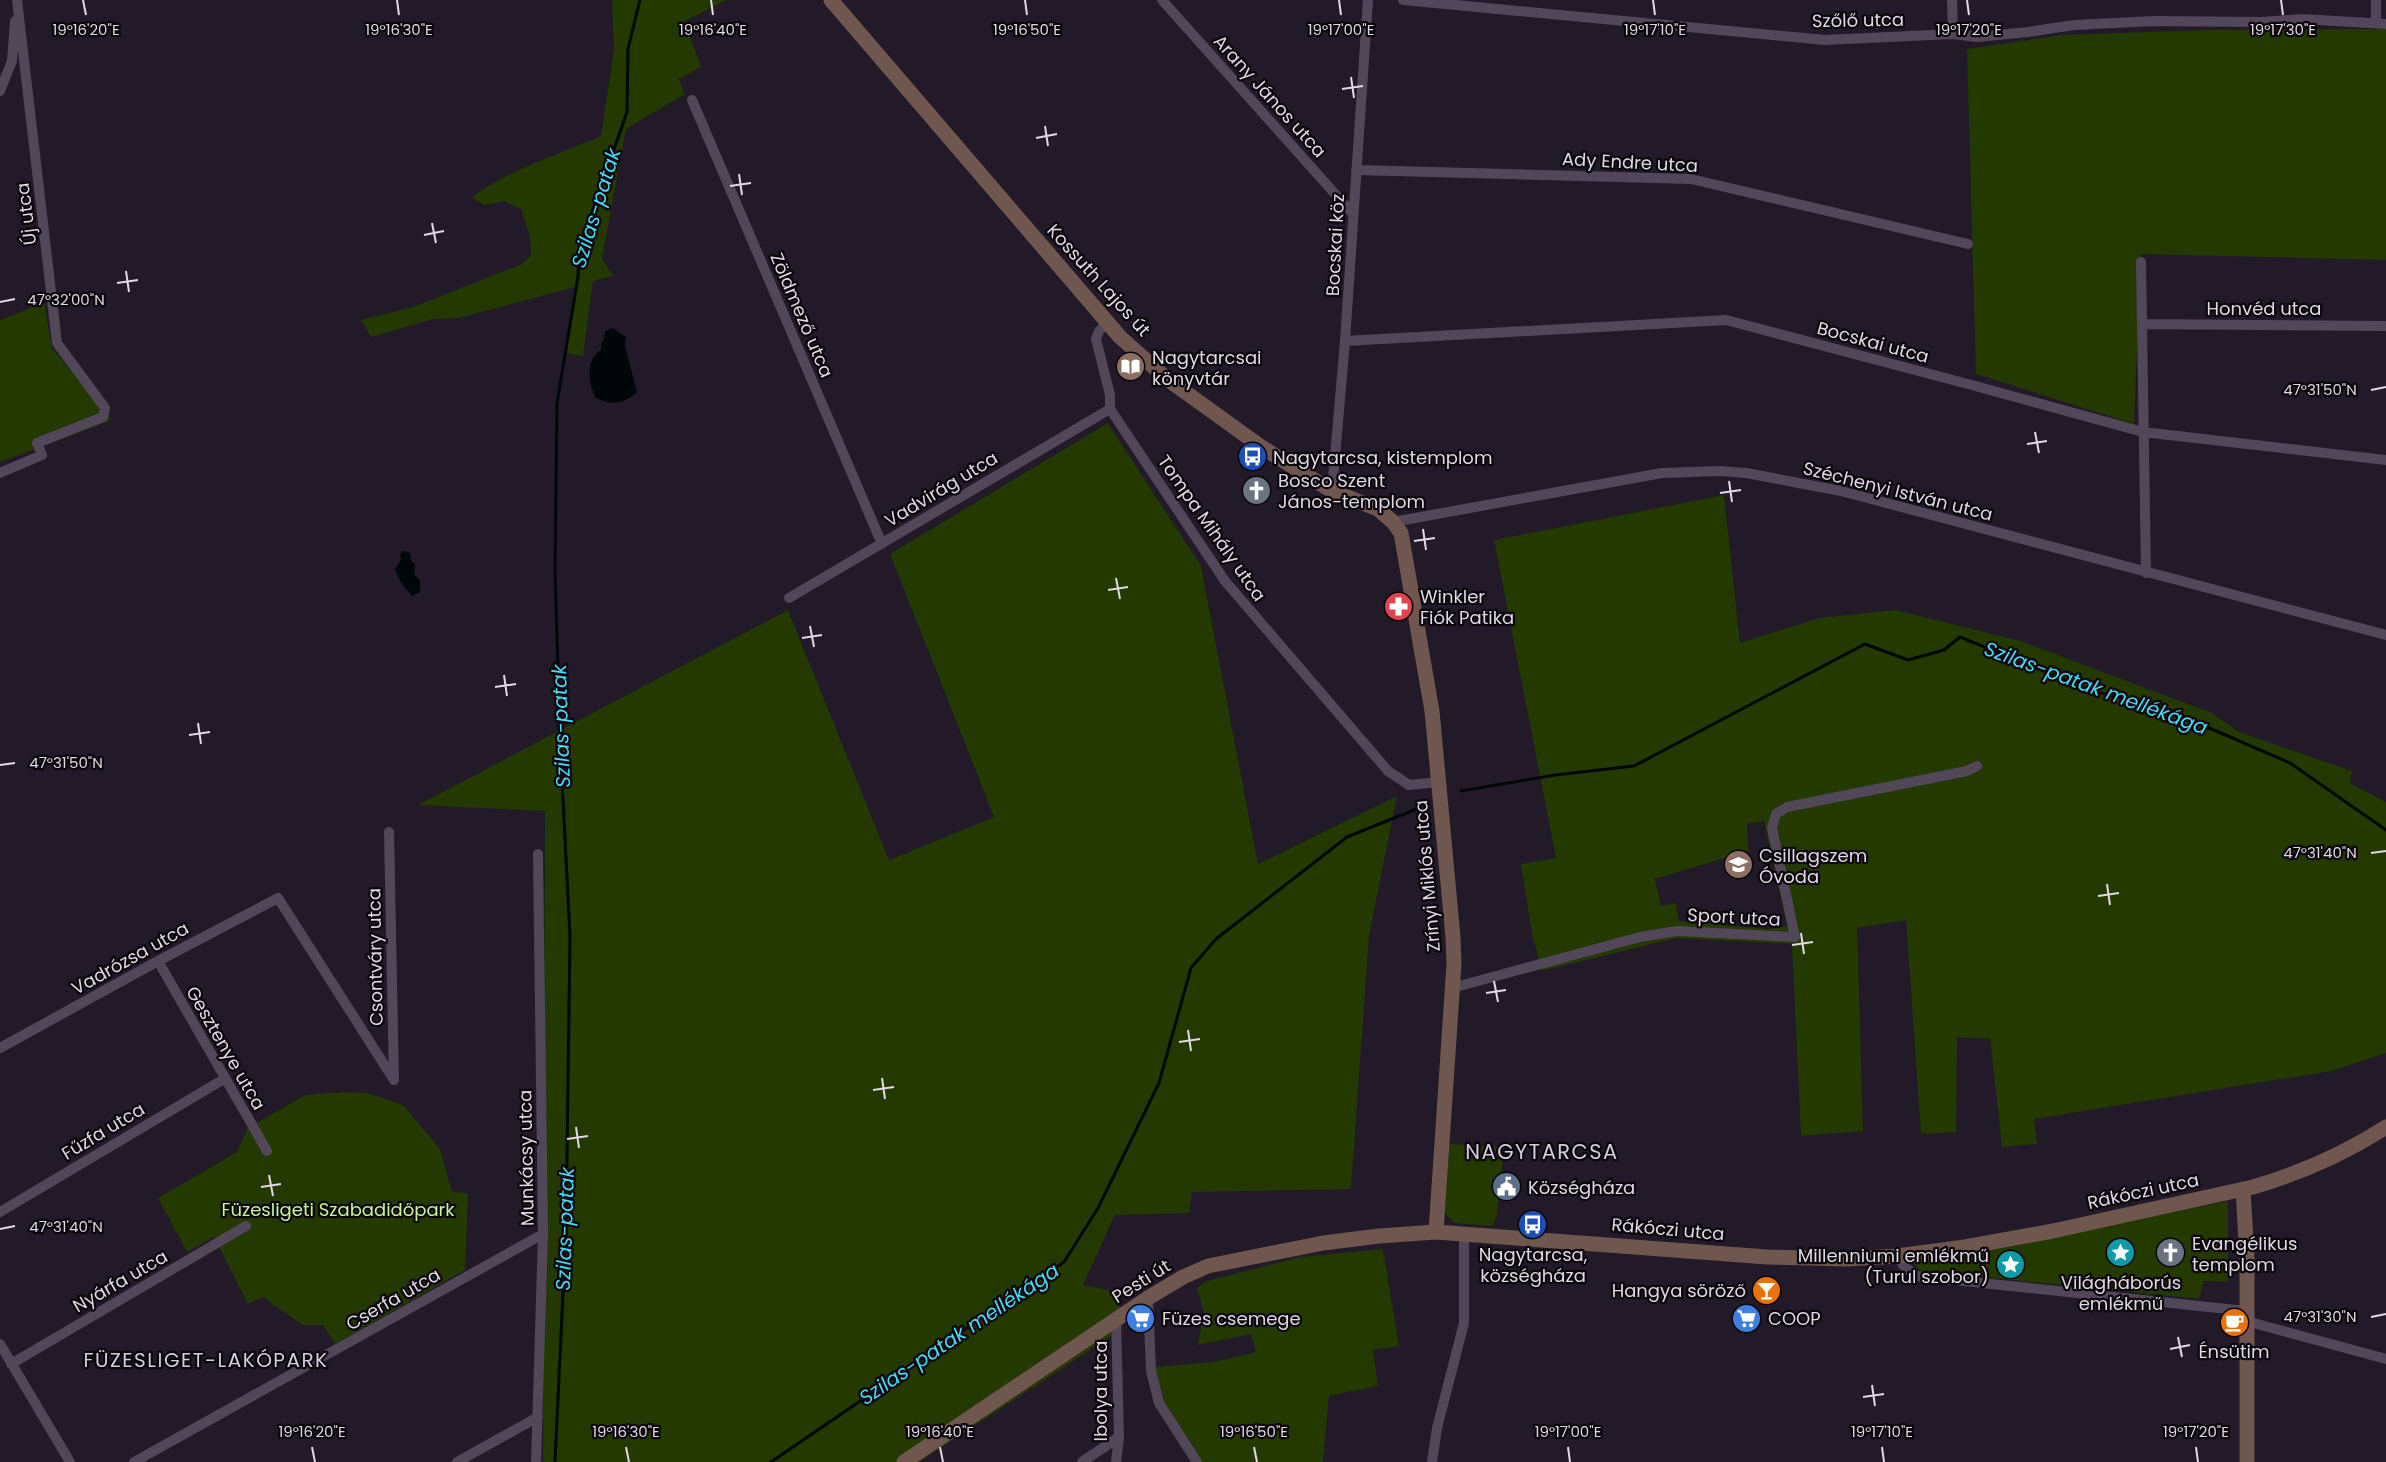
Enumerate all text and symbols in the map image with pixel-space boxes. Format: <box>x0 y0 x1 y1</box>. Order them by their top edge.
street label: Szőlő utca <box>1812 7 1904 33</box>
text: 19°16'20"E <box>52 19 120 40</box>
text: 19°16'30"E <box>365 19 433 40</box>
text: 19°16'40"E <box>679 19 747 40</box>
text: 19°16'50"E <box>993 19 1061 40</box>
text: 19°17'00"E <box>1308 19 1374 40</box>
text: 19°17'10"E <box>1624 19 1686 40</box>
text: 19°17'20"E <box>1936 19 2002 40</box>
text: 19°17'30"E <box>2250 19 2316 40</box>
street label: Arany János utca <box>1208 29 1332 163</box>
water label: Szilas-patak <box>565 143 628 271</box>
street label: Ady Endre utca <box>1561 146 1699 178</box>
street label: Új utca <box>10 181 42 247</box>
street label: Bocskai köz <box>1320 193 1350 297</box>
street label: Kossuth Lajos út <box>1042 218 1156 342</box>
street label: Zöldmező utca <box>764 249 840 381</box>
text: 47°32'00"N <box>27 289 105 310</box>
street label: Honvéd utca <box>2207 296 2321 321</box>
street label: Bocskai utca <box>1814 315 1932 369</box>
place label: Nagytarcsai könyvtár <box>1152 345 1261 391</box>
library icon: Nagytarcsai könyvtár <box>1115 351 1147 383</box>
text: 47°31'50"N <box>2283 379 2357 400</box>
bus stop icon: Nagytarcsa, kistemplom <box>1236 441 1268 473</box>
street label: Vadvirág utca <box>880 445 1002 533</box>
place label: Nagytarcsa, kistemplom <box>1273 445 1492 470</box>
street label: Tompa Mihály utca <box>1152 450 1272 606</box>
street label: Széchenyi István utca <box>1801 455 1995 527</box>
place label: Bosco Szent János-templom <box>1278 468 1425 514</box>
church icon: Bosco Szent János-templom <box>1241 474 1273 506</box>
place label: Winkler Fiók Patika <box>1420 584 1514 630</box>
pharmacy icon: Winkler Fiók Patika <box>1383 590 1415 622</box>
water label: Szilas-patak mellékága <box>1980 635 2212 741</box>
water label: Szilas-patak <box>545 662 577 788</box>
text: 47°31'50"N <box>29 752 103 773</box>
street label: Zrínyi Miklós utca <box>1408 799 1446 953</box>
text: 47°31'40"N <box>2283 842 2357 863</box>
place label: Csillagszem Óvoda <box>1759 843 1867 889</box>
school or university icon: Csillagszem Óvoda <box>1722 849 1754 881</box>
street label: Csontváry utca <box>361 888 389 1026</box>
street label: Sport utca <box>1687 902 1781 932</box>
street label: Vadrózsa utca <box>67 915 193 1001</box>
street label: Gesztenye utca <box>180 981 272 1115</box>
street label: Munkácsy utca <box>512 1090 540 1226</box>
street label: Fűzfa utca <box>57 1096 149 1166</box>
district label: NAGYTARCSA <box>1465 1137 1619 1166</box>
water label: Szilas-patak <box>549 1165 581 1291</box>
street label: Rákóczi utca <box>2085 1167 2201 1215</box>
public building icon: Községháza <box>1491 1171 1523 1203</box>
place label: Községháza <box>1528 1175 1635 1200</box>
park label: Füzesligeti Szabadidőpark <box>221 1197 455 1222</box>
bus stop icon: Nagytarcsa, községháza <box>1517 1209 1549 1241</box>
street label: Rákóczi utca <box>1610 1212 1726 1246</box>
text: 47°31'40"N <box>29 1216 103 1237</box>
place label: Evangélikus templom <box>2192 1231 2297 1277</box>
place icon: Világháborús emlékmű <box>2105 1237 2137 1269</box>
church icon: Evangélikus templom <box>2155 1237 2187 1269</box>
place label: Nagytarcsa, községháza <box>1479 1242 1588 1288</box>
place label: Millenniumi emlékmű (Turul szobor) <box>1798 1243 1989 1289</box>
street label: Nyárfa utca <box>68 1244 172 1318</box>
place icon: Millenniumi emlékmű (Turul szobor) <box>1994 1249 2026 1281</box>
street label: Pesti út <box>1107 1253 1175 1309</box>
water label: Szilas-patak mellékága <box>853 1256 1065 1412</box>
street label: Cserfa utca <box>341 1262 445 1336</box>
place label: Világháborús emlékmű <box>2061 1270 2181 1316</box>
bar icon: Hangya söröző <box>1751 1274 1783 1306</box>
place label: Hangya söröző <box>1612 1278 1746 1303</box>
supermarket icon: Füzes csemege <box>1125 1302 1157 1334</box>
supermarket icon: COOP <box>1731 1302 1763 1334</box>
place label: Füzes csemege <box>1162 1306 1301 1331</box>
place label: COOP <box>1768 1306 1821 1331</box>
cafe icon: Énsütim <box>2218 1306 2250 1338</box>
text: 47°31'30"N <box>2284 1306 2356 1327</box>
place label: Énsütim <box>2198 1339 2270 1364</box>
street label: Ibolya utca <box>1088 1341 1113 1441</box>
district label: FÜZESLIGET-LAKÓPARK <box>83 1346 329 1374</box>
text: 19°16'20"E <box>278 1421 346 1442</box>
text: 19°16'30"E <box>592 1421 660 1442</box>
text: 19°16'40"E <box>906 1421 974 1442</box>
text: 19°16'50"E <box>1220 1421 1288 1442</box>
text: 19°17'00"E <box>1535 1421 1601 1442</box>
text: 19°17'10"E <box>1851 1421 1913 1442</box>
text: 19°17'20"E <box>2163 1421 2229 1442</box>

